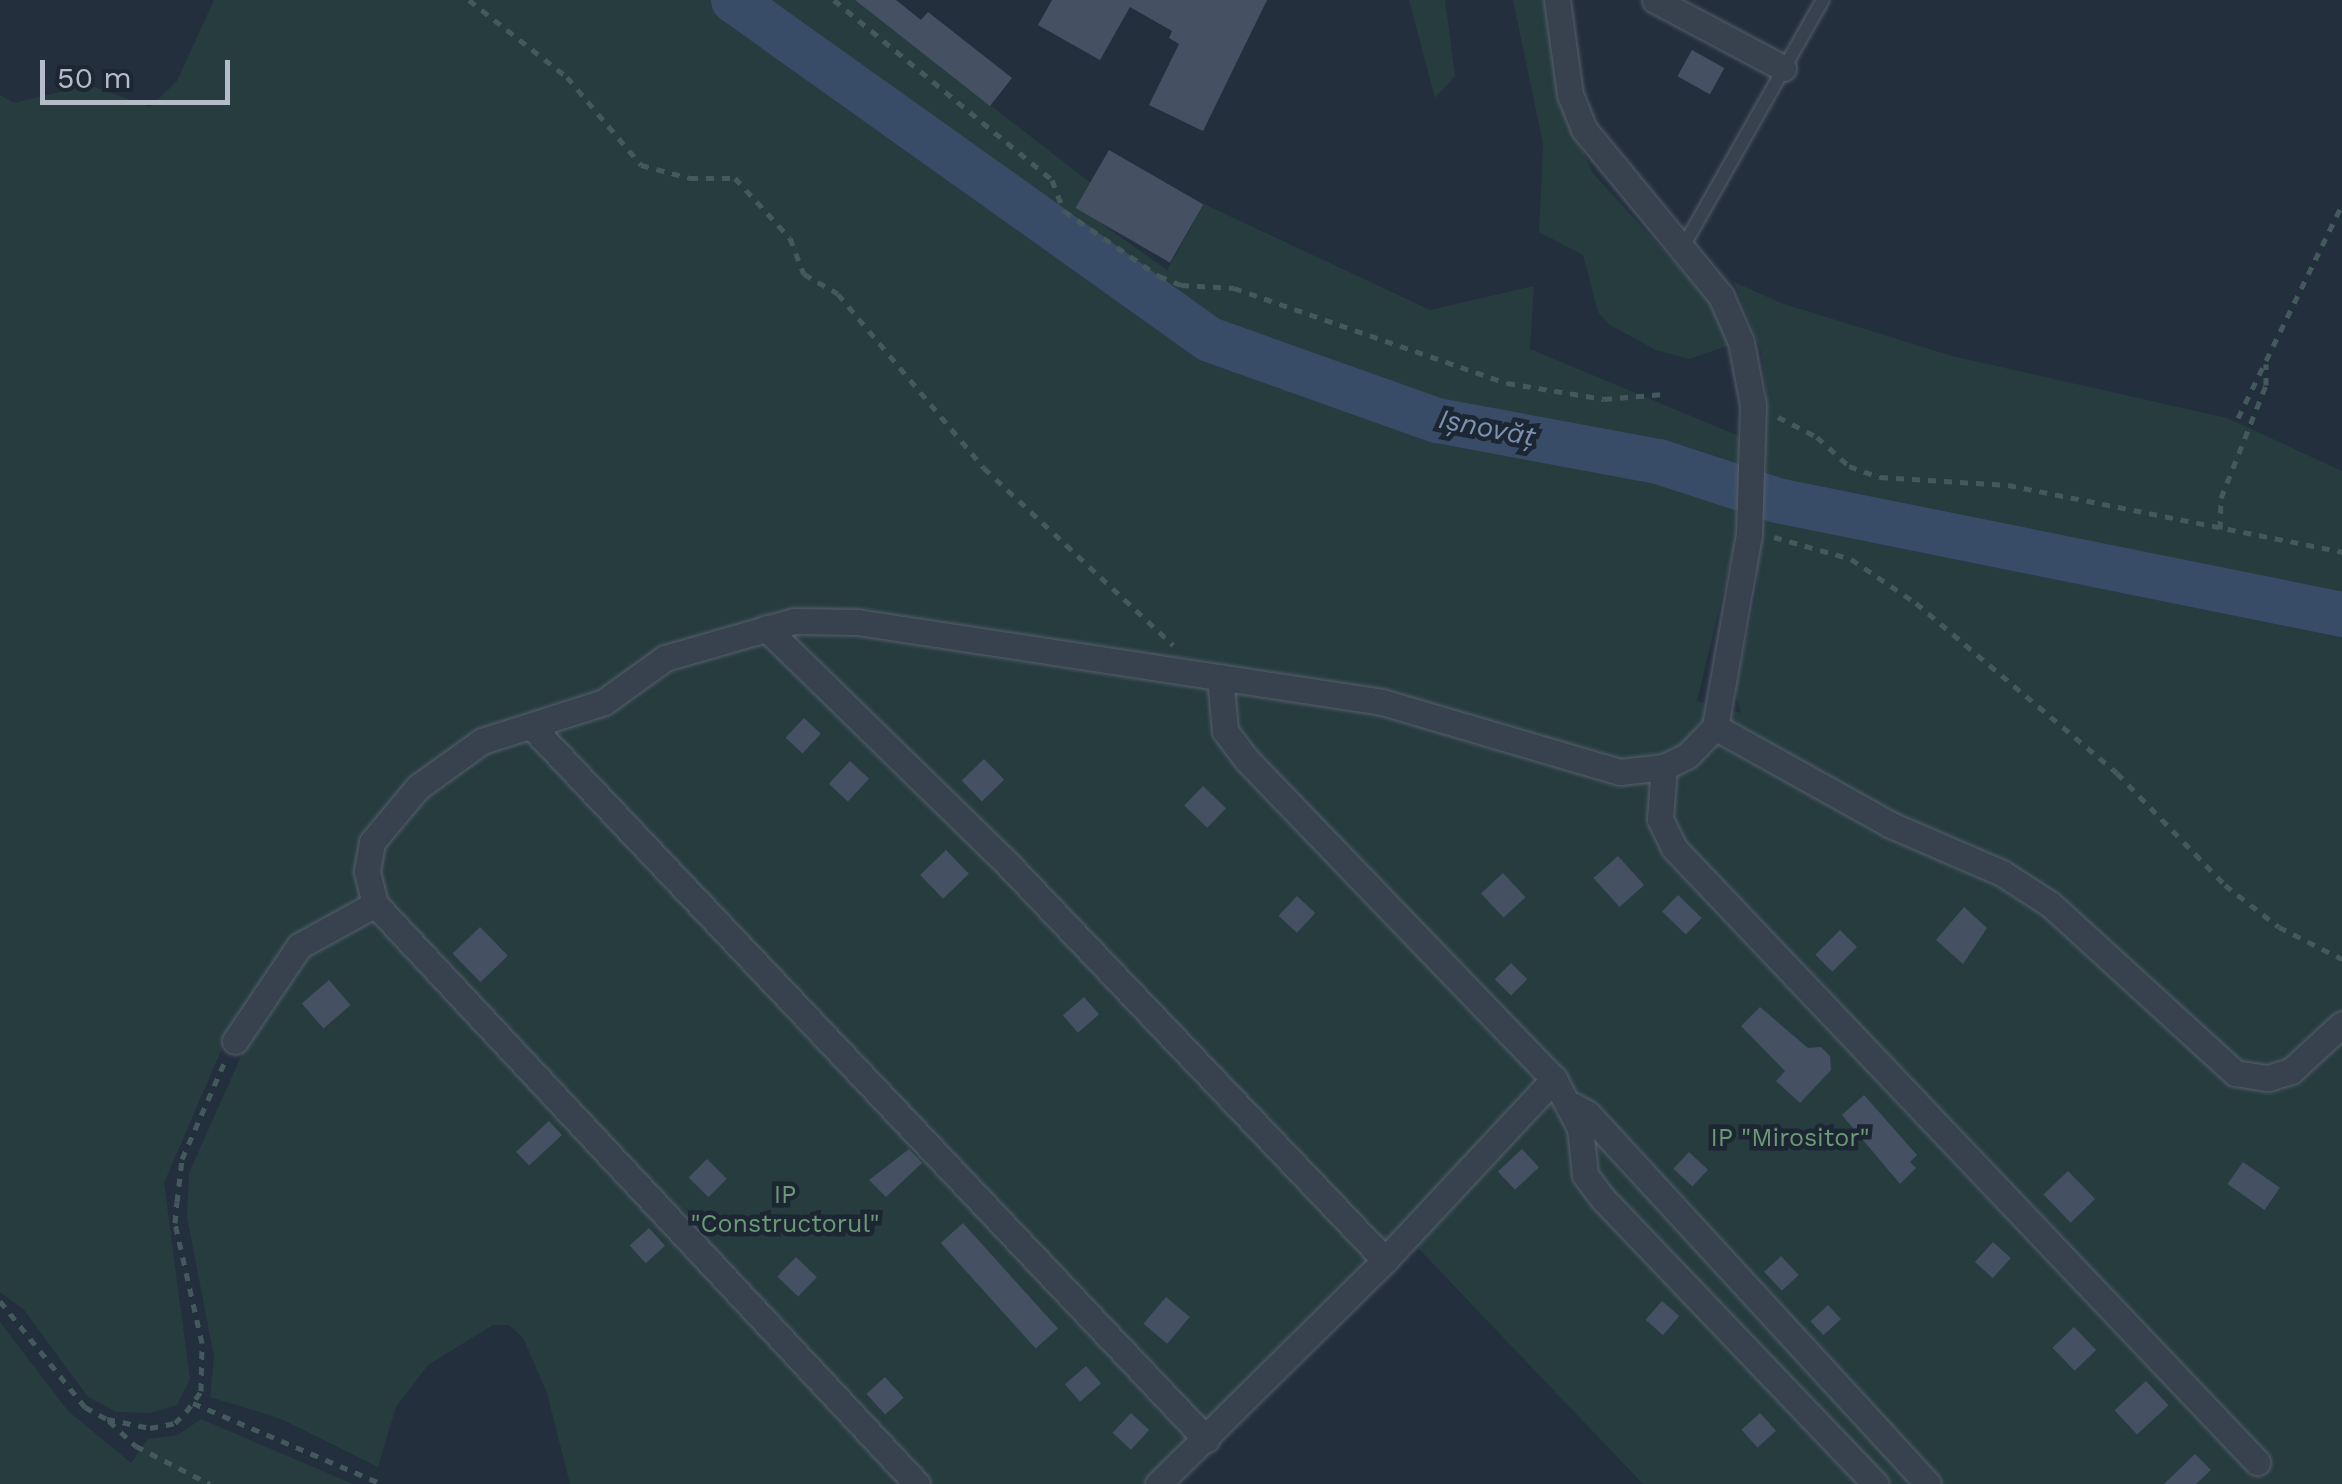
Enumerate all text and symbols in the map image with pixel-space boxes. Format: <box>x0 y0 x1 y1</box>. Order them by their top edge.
scale bar <box>45 40 235 102</box>
text: 50 m <box>57 60 132 95</box>
water label: Ișnovăț <box>1436 402 1538 454</box>
park label: IP "Mirositor" <box>1710 1123 1870 1153</box>
park label: IP "Constructorul" <box>690 1181 880 1240</box>

